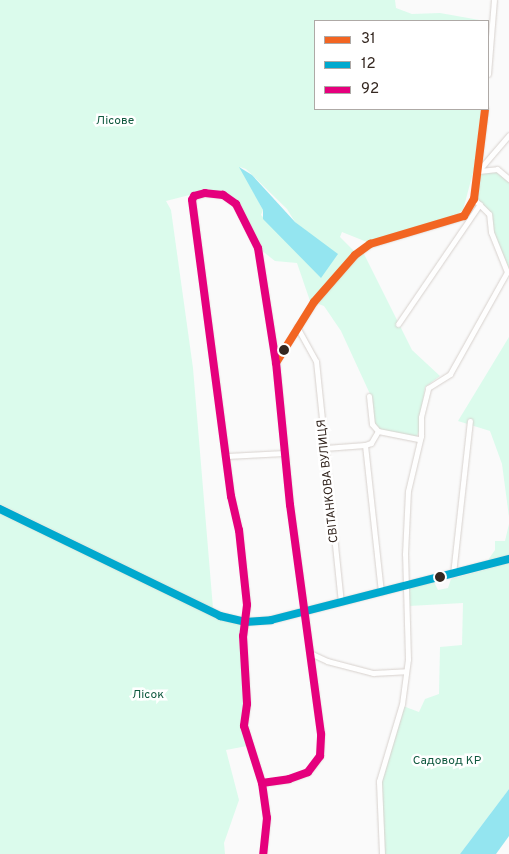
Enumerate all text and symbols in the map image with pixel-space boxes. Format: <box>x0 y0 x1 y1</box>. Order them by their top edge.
legend <box>314 20 489 110</box>
text: 31 <box>361 30 376 49</box>
text: 12 <box>361 55 376 74</box>
text: 92 <box>361 80 379 99</box>
park label: Лісове <box>96 115 134 129</box>
unlabelled marker <box>279 345 289 355</box>
street label: СВІТАНКОВА ВУЛИЦЯ <box>315 418 343 544</box>
unlabelled marker <box>435 572 445 582</box>
park label: Лісок <box>132 689 164 703</box>
park label: Садовод КР <box>413 755 481 769</box>

